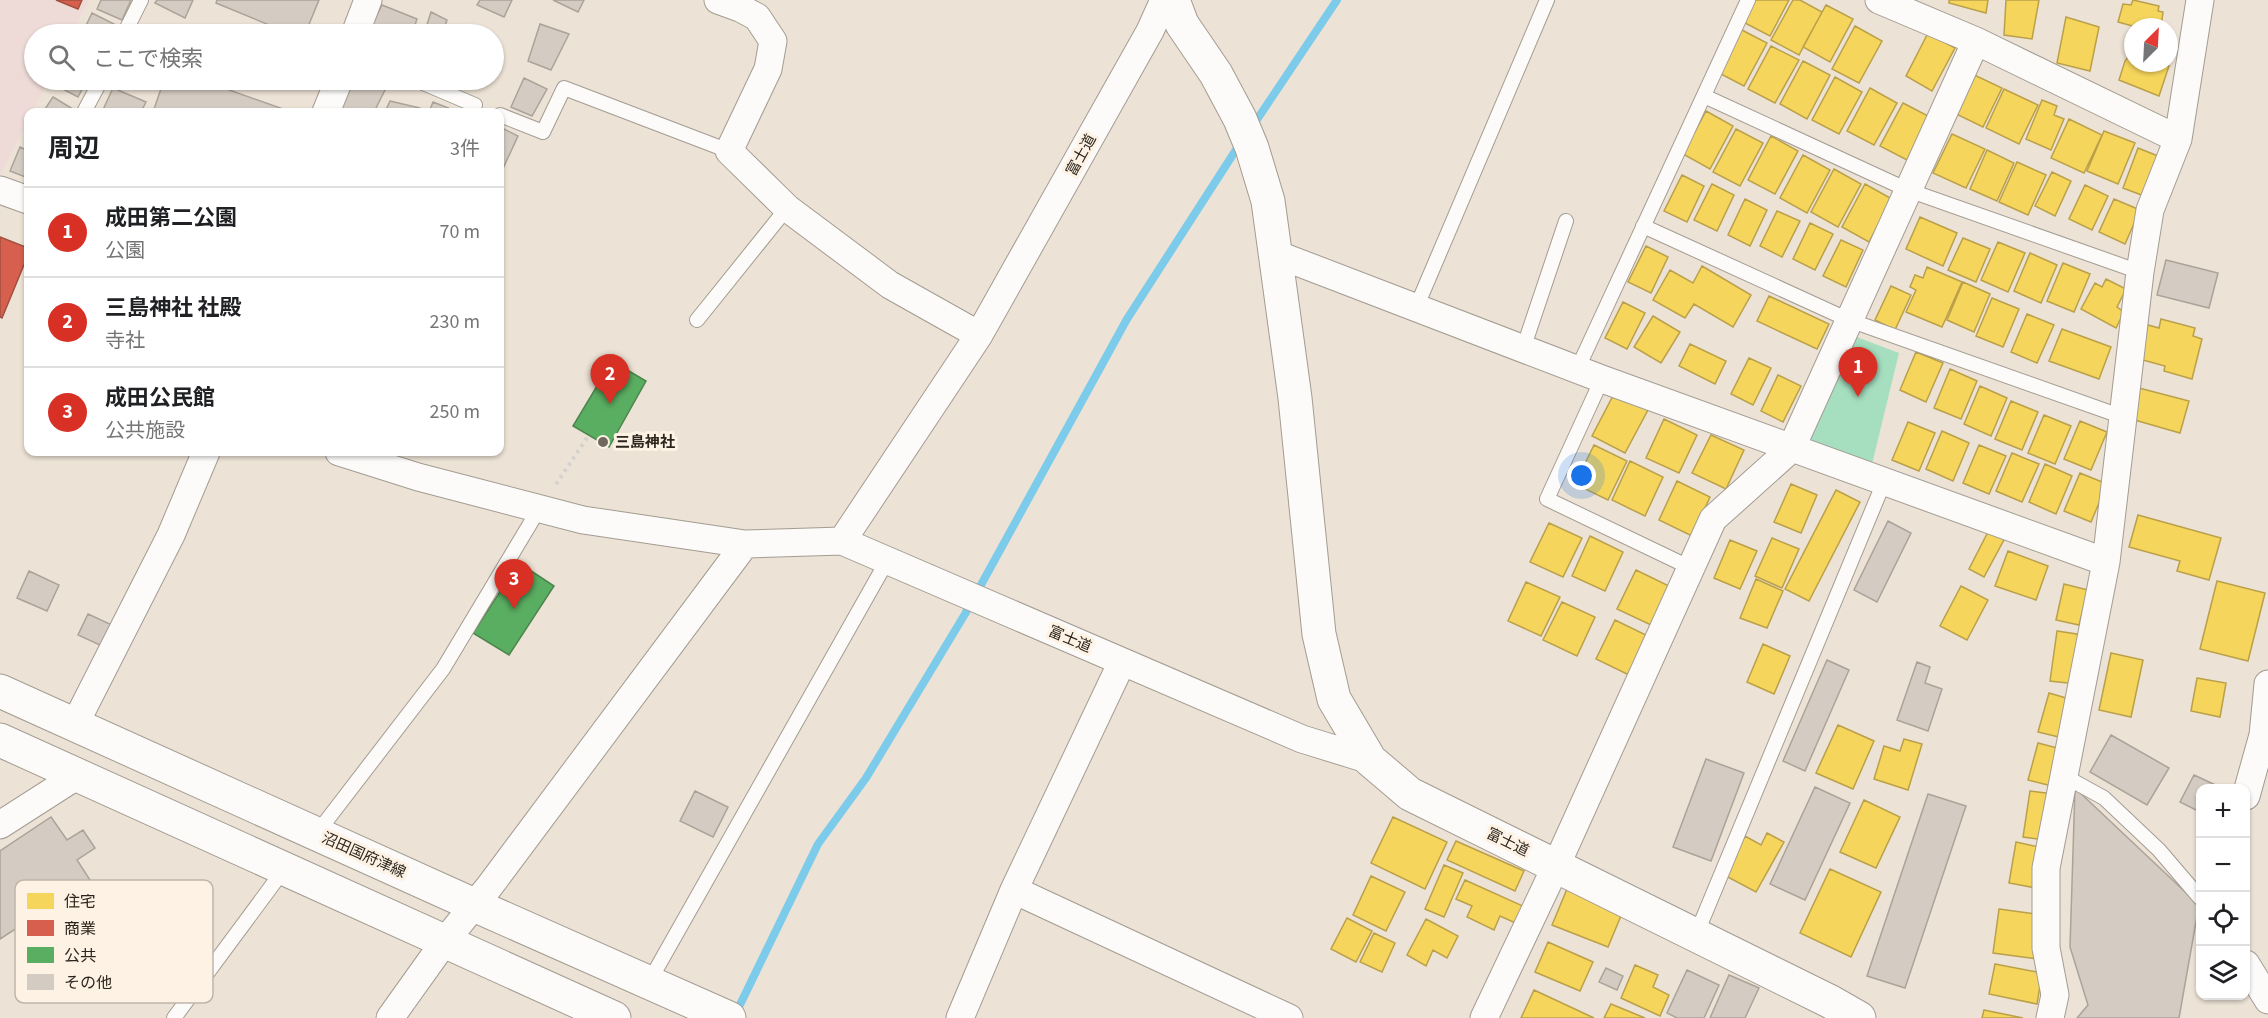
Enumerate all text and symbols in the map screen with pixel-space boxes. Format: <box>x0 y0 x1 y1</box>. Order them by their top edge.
north arrow <box>2124 18 2178 72</box>
search box <box>24 24 504 90</box>
icon: search <box>45 41 78 74</box>
text: ここで検索 <box>93 43 203 75</box>
text: 周辺 <box>48 130 100 167</box>
street label: 富士道 <box>1061 130 1102 180</box>
text: 3件 <box>450 135 480 163</box>
text: 成田第二公園 <box>105 202 237 234</box>
text: 1 <box>62 218 73 246</box>
text: 70 m <box>440 218 480 246</box>
text: 公園 <box>105 237 145 265</box>
text: 三島神社 社殿 <box>105 292 241 324</box>
text: 2 <box>62 308 73 336</box>
text: 230 m <box>430 308 480 336</box>
text: 寺社 <box>105 327 145 355</box>
pin: 1 <box>1838 348 1878 397</box>
pin: 2 <box>590 354 630 404</box>
text: 成田公民館 <box>105 382 215 414</box>
text: 3 <box>62 398 73 426</box>
text: 250 m <box>430 398 480 426</box>
text: 公共施設 <box>105 417 185 445</box>
place label: 三島神社 <box>615 432 675 453</box>
marker: 三島神社 <box>596 435 610 449</box>
your location <box>1567 461 1596 490</box>
pin: 3 <box>494 560 534 609</box>
street label: 富士道 <box>1045 621 1095 658</box>
map controls <box>2196 784 2250 1000</box>
button: + <box>2196 784 2250 838</box>
street label: 富士道 <box>1483 823 1533 862</box>
street label: 沼田国府津線 <box>318 828 409 883</box>
button: − <box>2196 838 2250 892</box>
legend <box>15 880 213 1003</box>
text: 住宅 <box>64 891 96 913</box>
button: locate <box>2196 892 2250 946</box>
text: 商業 <box>64 918 96 940</box>
text: 公共 <box>64 945 96 967</box>
button: layers <box>2196 946 2250 1000</box>
text: その他 <box>64 972 112 994</box>

